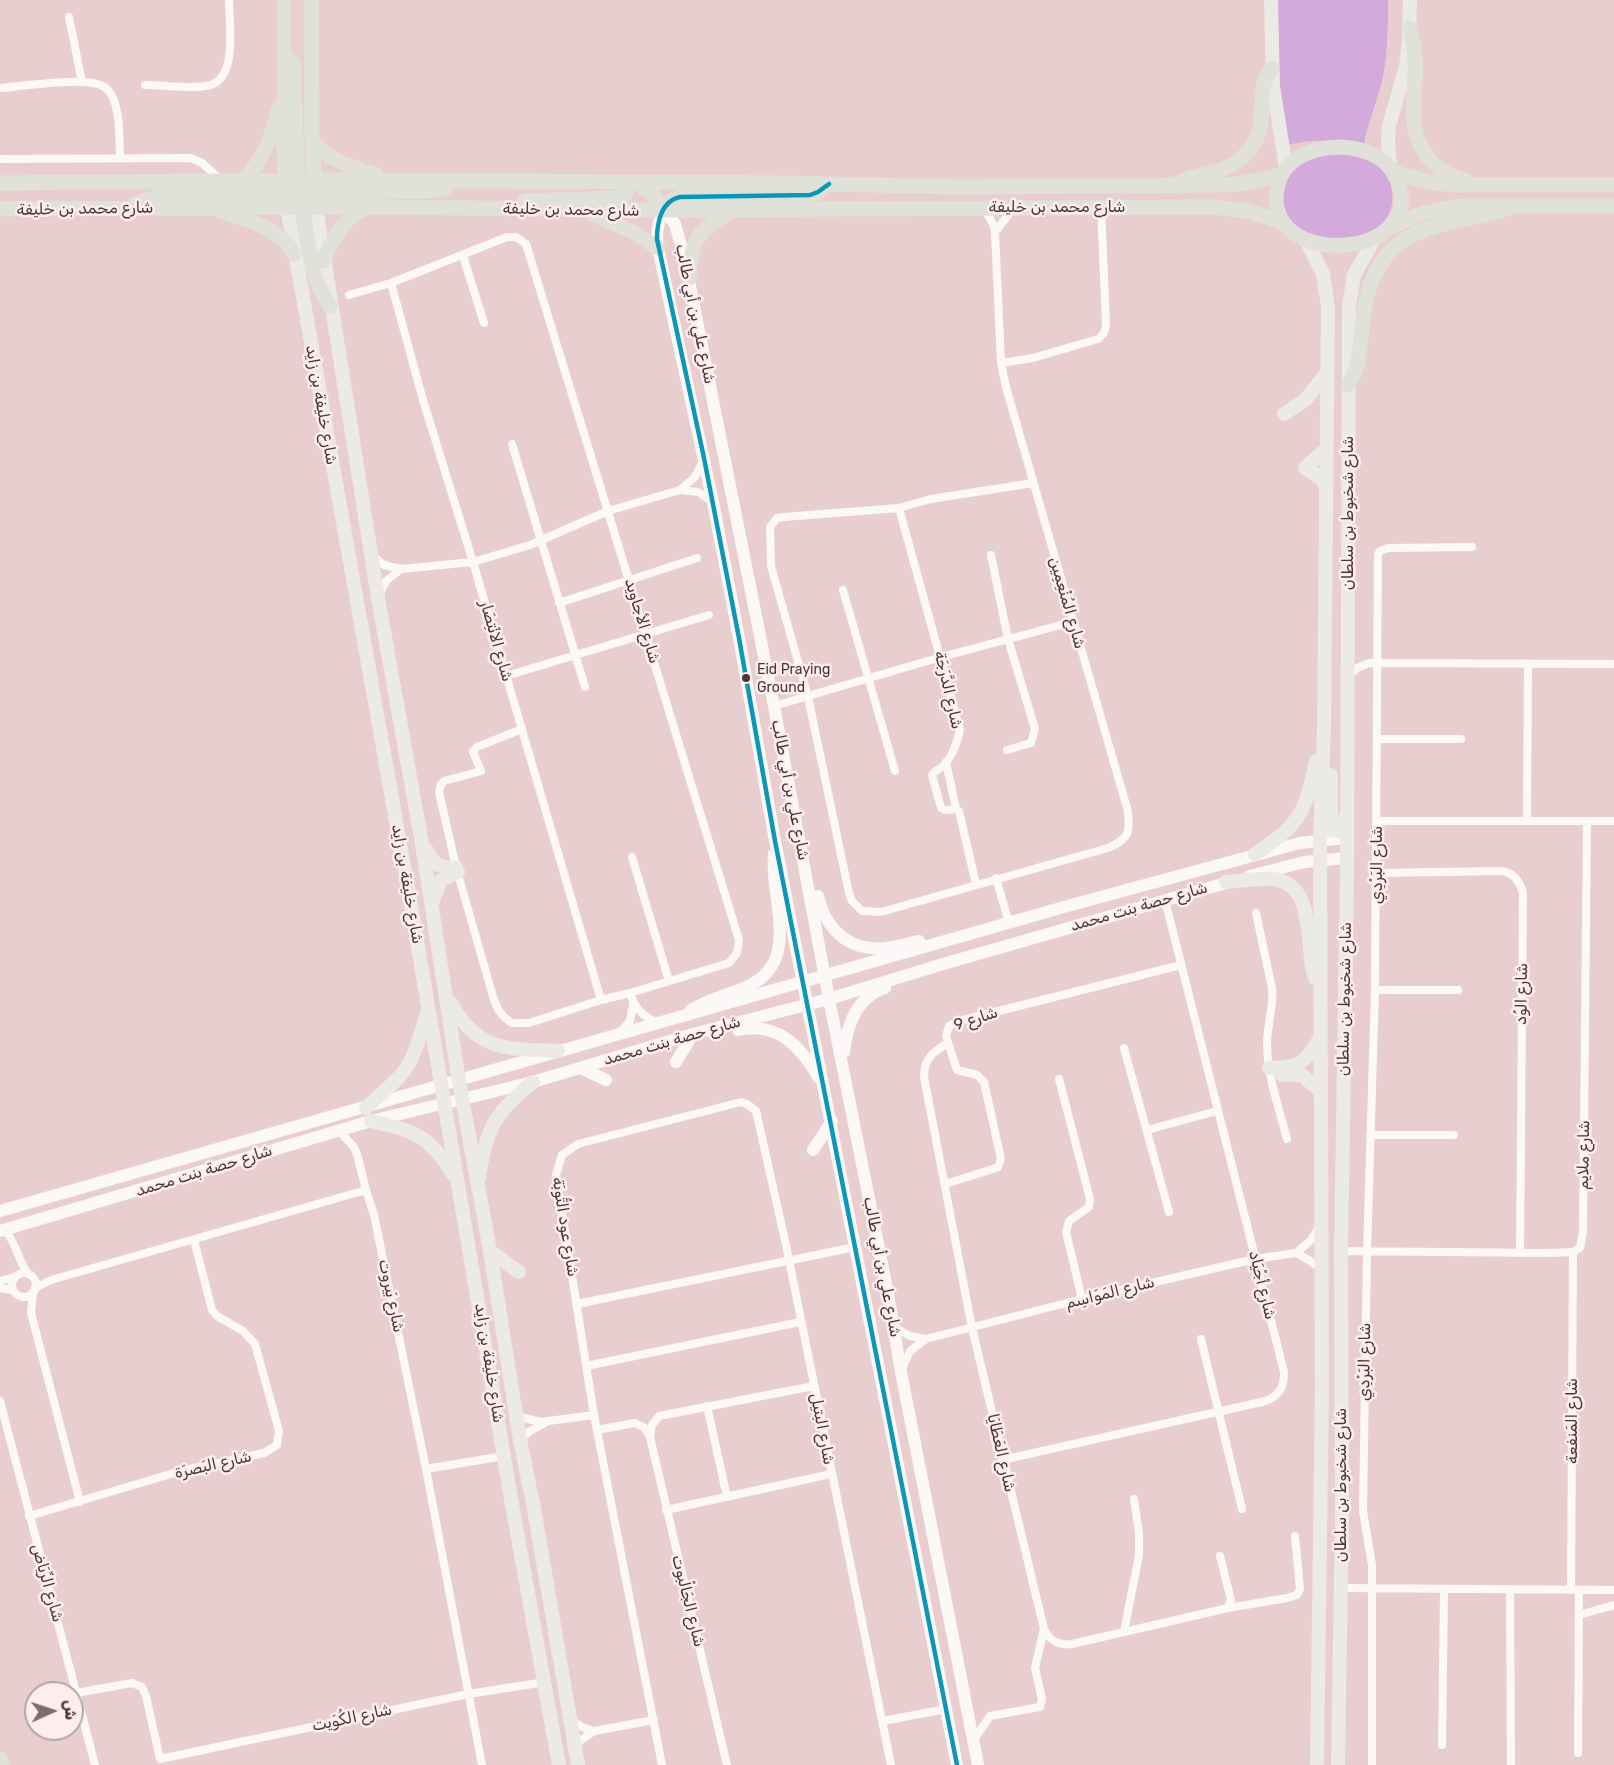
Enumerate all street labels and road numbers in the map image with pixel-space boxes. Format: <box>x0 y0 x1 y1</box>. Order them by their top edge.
street label: شارع محمد بن خليفة <box>988 197 1126 217</box>
street label: شارع محمد بن خليفة <box>16 198 154 220</box>
street label: شارع محمد بن خليفة <box>502 199 640 221</box>
street label: شارع علي بن أبي طالب <box>671 242 719 386</box>
street label: شارع خليفة بن زايد <box>301 344 341 466</box>
street label: شارع شخبوط بن سلطان <box>1338 436 1358 590</box>
street label: شارع المُنْعِمِين <box>1045 555 1089 651</box>
street label: شارع الأجاويد <box>620 576 664 666</box>
street label: شارع الانْتِصَار <box>475 598 517 684</box>
street label: شارع الدَّرَجَة <box>930 649 966 731</box>
street label: شارع علي بن أبي طالب <box>767 718 813 862</box>
street label: شارع خليفة بن زايد <box>387 823 427 945</box>
street label: شارع البَرْدِي <box>1367 826 1387 904</box>
street label: شارع حصة بنت محمد <box>1068 878 1210 936</box>
street label: شارع شخبوط بن سلطان <box>1334 922 1356 1076</box>
street label: شارع الوُد <box>1512 963 1532 1025</box>
street label: شارع 9 <box>951 1003 1001 1035</box>
street label: شارع حصة بنت محمد <box>601 1012 743 1070</box>
street label: شارع ملايم <box>1574 1120 1594 1190</box>
street label: شارع حصة بنت محمد <box>133 1141 275 1201</box>
street label: شارع عود التُّوبَة <box>548 1176 582 1278</box>
street label: شارع علي بن أبي طالب <box>859 1195 905 1339</box>
street label: شارع أجْيَاد <box>1244 1249 1280 1321</box>
street label: شارع بَيروت <box>374 1258 408 1334</box>
street label: شارع المَوَاسِم <box>1064 1273 1156 1313</box>
street label: شارع خليفة بن زايد <box>470 1302 508 1424</box>
street label: شارع البَرْدِي <box>1355 1323 1375 1401</box>
street label: شارع المَنفعة <box>1562 1378 1582 1464</box>
street label: شارع البتيل <box>806 1392 838 1466</box>
street label: شارع شخبوط بن سلطان <box>1331 1408 1351 1562</box>
street label: شارع العَطَايَا <box>983 1412 1019 1494</box>
street label: شارع البَصرَة <box>172 1447 254 1483</box>
street label: شارع الرِّيَاض <box>27 1542 67 1624</box>
street label: شارع الجَالْبوت <box>667 1553 709 1649</box>
street label: شارع الكُوَيت <box>310 1700 394 1736</box>

